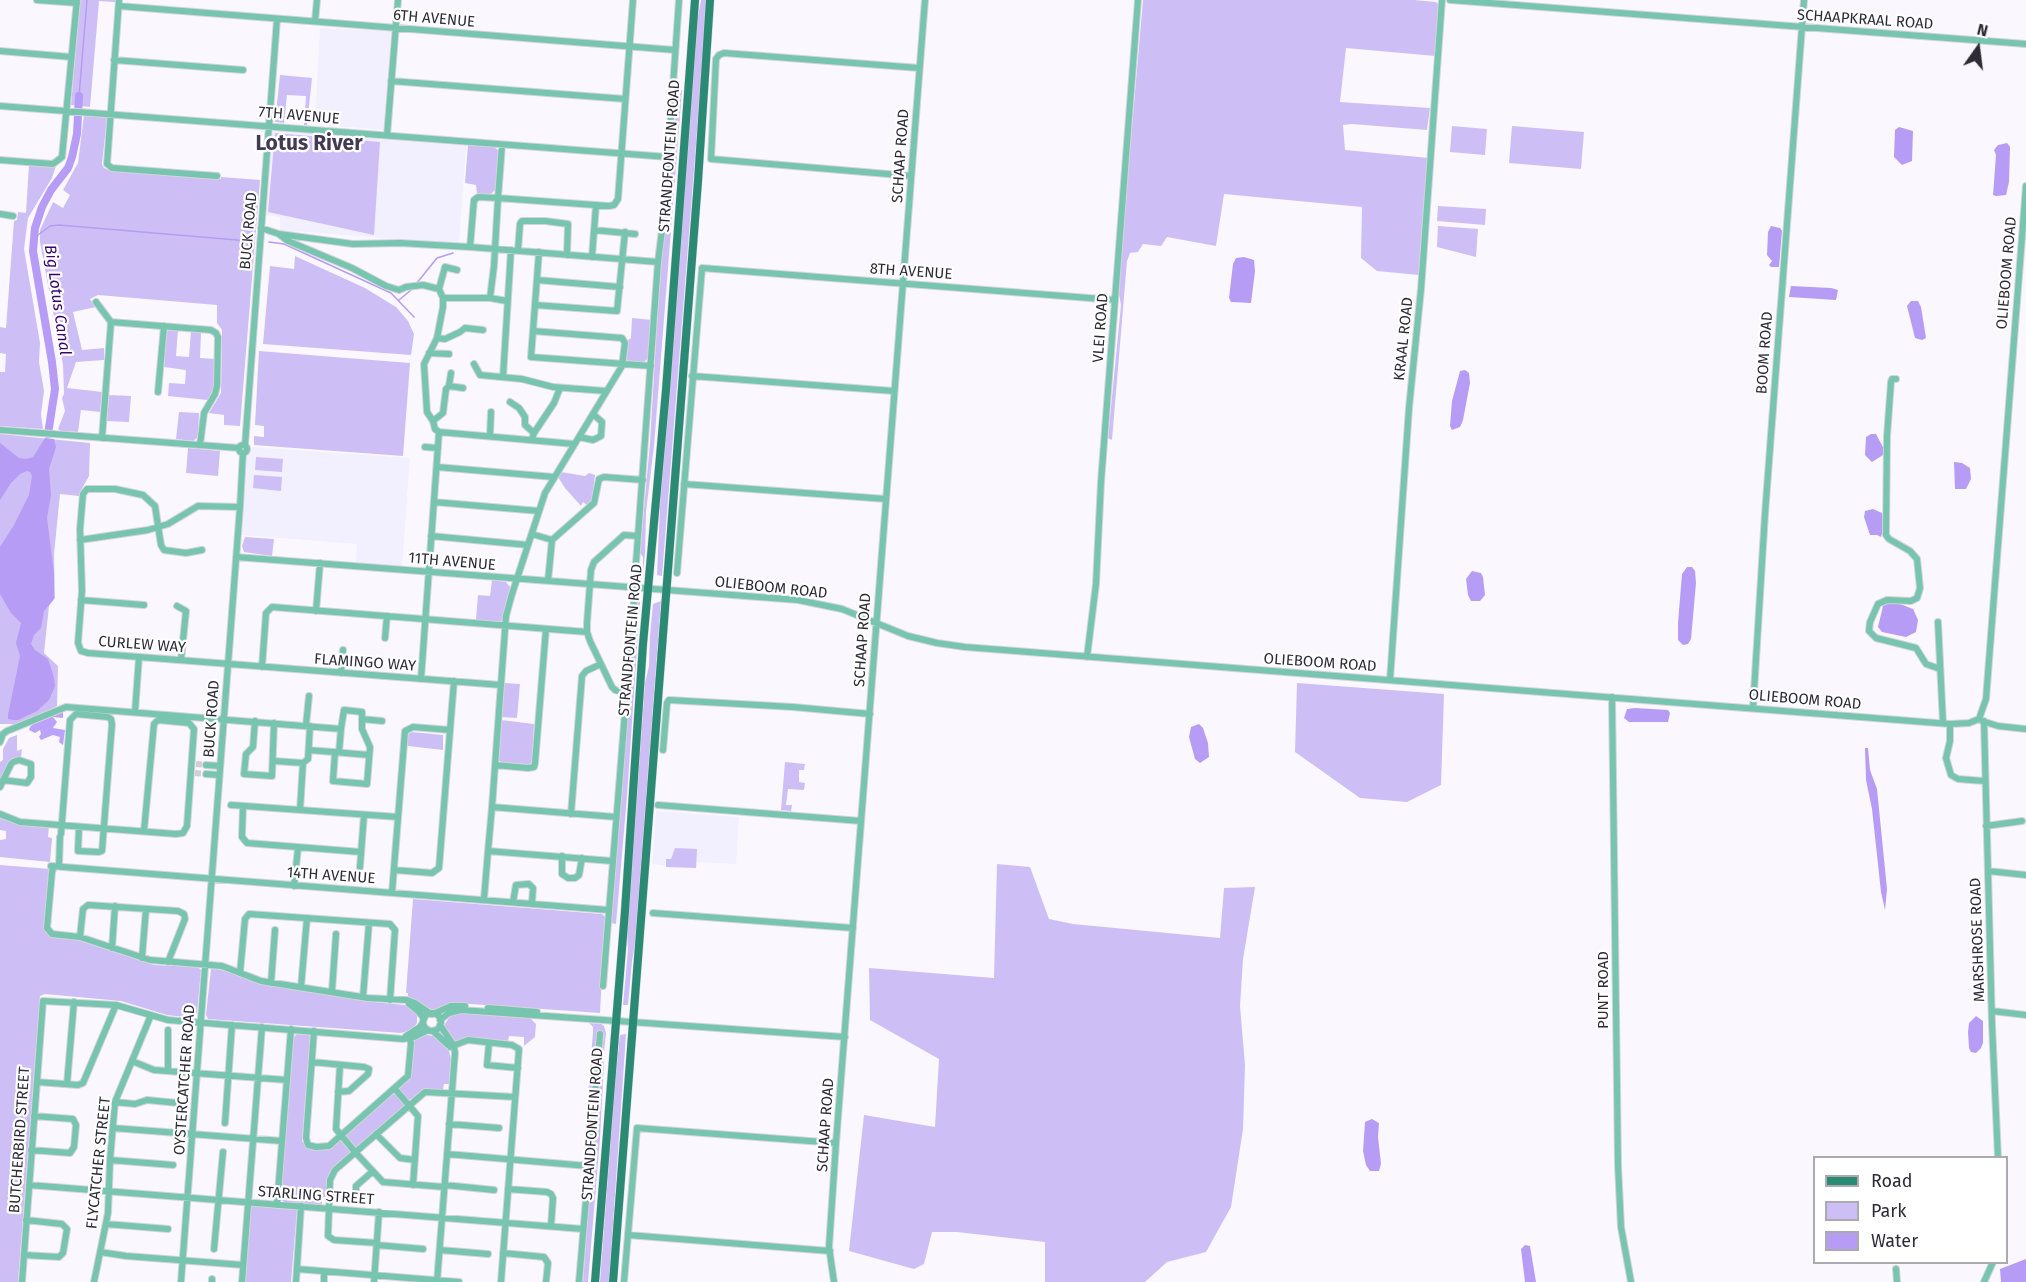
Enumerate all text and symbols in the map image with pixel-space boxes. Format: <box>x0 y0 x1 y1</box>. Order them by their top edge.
street label: 6TH AVENUE <box>392 6 476 32</box>
street label: SCHAAPKRAAL ROAD <box>1796 6 1934 34</box>
north arrow <box>1948 18 2008 78</box>
text: N <box>1975 20 1990 41</box>
street label: STRANDFONTEIN ROAD <box>656 79 684 233</box>
street label: 7TH AVENUE <box>258 103 340 129</box>
street label: SCHAAP ROAD <box>889 108 913 204</box>
district label: Lotus River <box>255 131 363 157</box>
street label: BUCK ROAD <box>237 192 261 270</box>
street label: OLIEBOOM ROAD <box>1993 216 2021 330</box>
water label: Big Lotus Canal <box>40 244 74 356</box>
street label: 8TH AVENUE <box>869 260 953 284</box>
street label: VLEI ROAD <box>1090 293 1112 363</box>
street label: KRAAL ROAD <box>1391 296 1417 382</box>
street label: BOOM ROAD <box>1753 311 1777 395</box>
street label: 11TH AVENUE <box>408 549 496 575</box>
street label: STRANDFONTEIN ROAD <box>615 563 647 717</box>
street label: OLIEBOOM ROAD <box>714 573 828 603</box>
street label: SCHAAP ROAD <box>851 592 875 688</box>
street label: CURLEW WAY <box>98 633 186 657</box>
street label: FLAMINGO WAY <box>313 650 417 676</box>
street label: OLIEBOOM ROAD <box>1263 650 1377 676</box>
street label: BUCK ROAD <box>200 680 224 758</box>
street label: OLIEBOOM ROAD <box>1748 686 1862 714</box>
street label: 14TH AVENUE <box>286 864 376 888</box>
street label: MARSHROSE ROAD <box>1967 877 1989 1003</box>
street label: PUNT ROAD <box>1595 951 1613 1029</box>
street label: OYSTERCATCHER ROAD <box>171 1004 199 1156</box>
street label: STRANDFONTEIN ROAD <box>579 1047 607 1201</box>
street label: BUTCHERBIRD STREET <box>6 1066 34 1214</box>
street label: SCHAAP ROAD <box>814 1077 838 1173</box>
street label: FLYCATCHER STREET <box>83 1096 115 1230</box>
legend <box>1813 1156 2008 1264</box>
text: Road <box>1871 1170 1913 1192</box>
street label: STARLING STREET <box>257 1183 375 1209</box>
text: Park <box>1871 1200 1906 1222</box>
text: Water <box>1871 1230 1918 1252</box>

